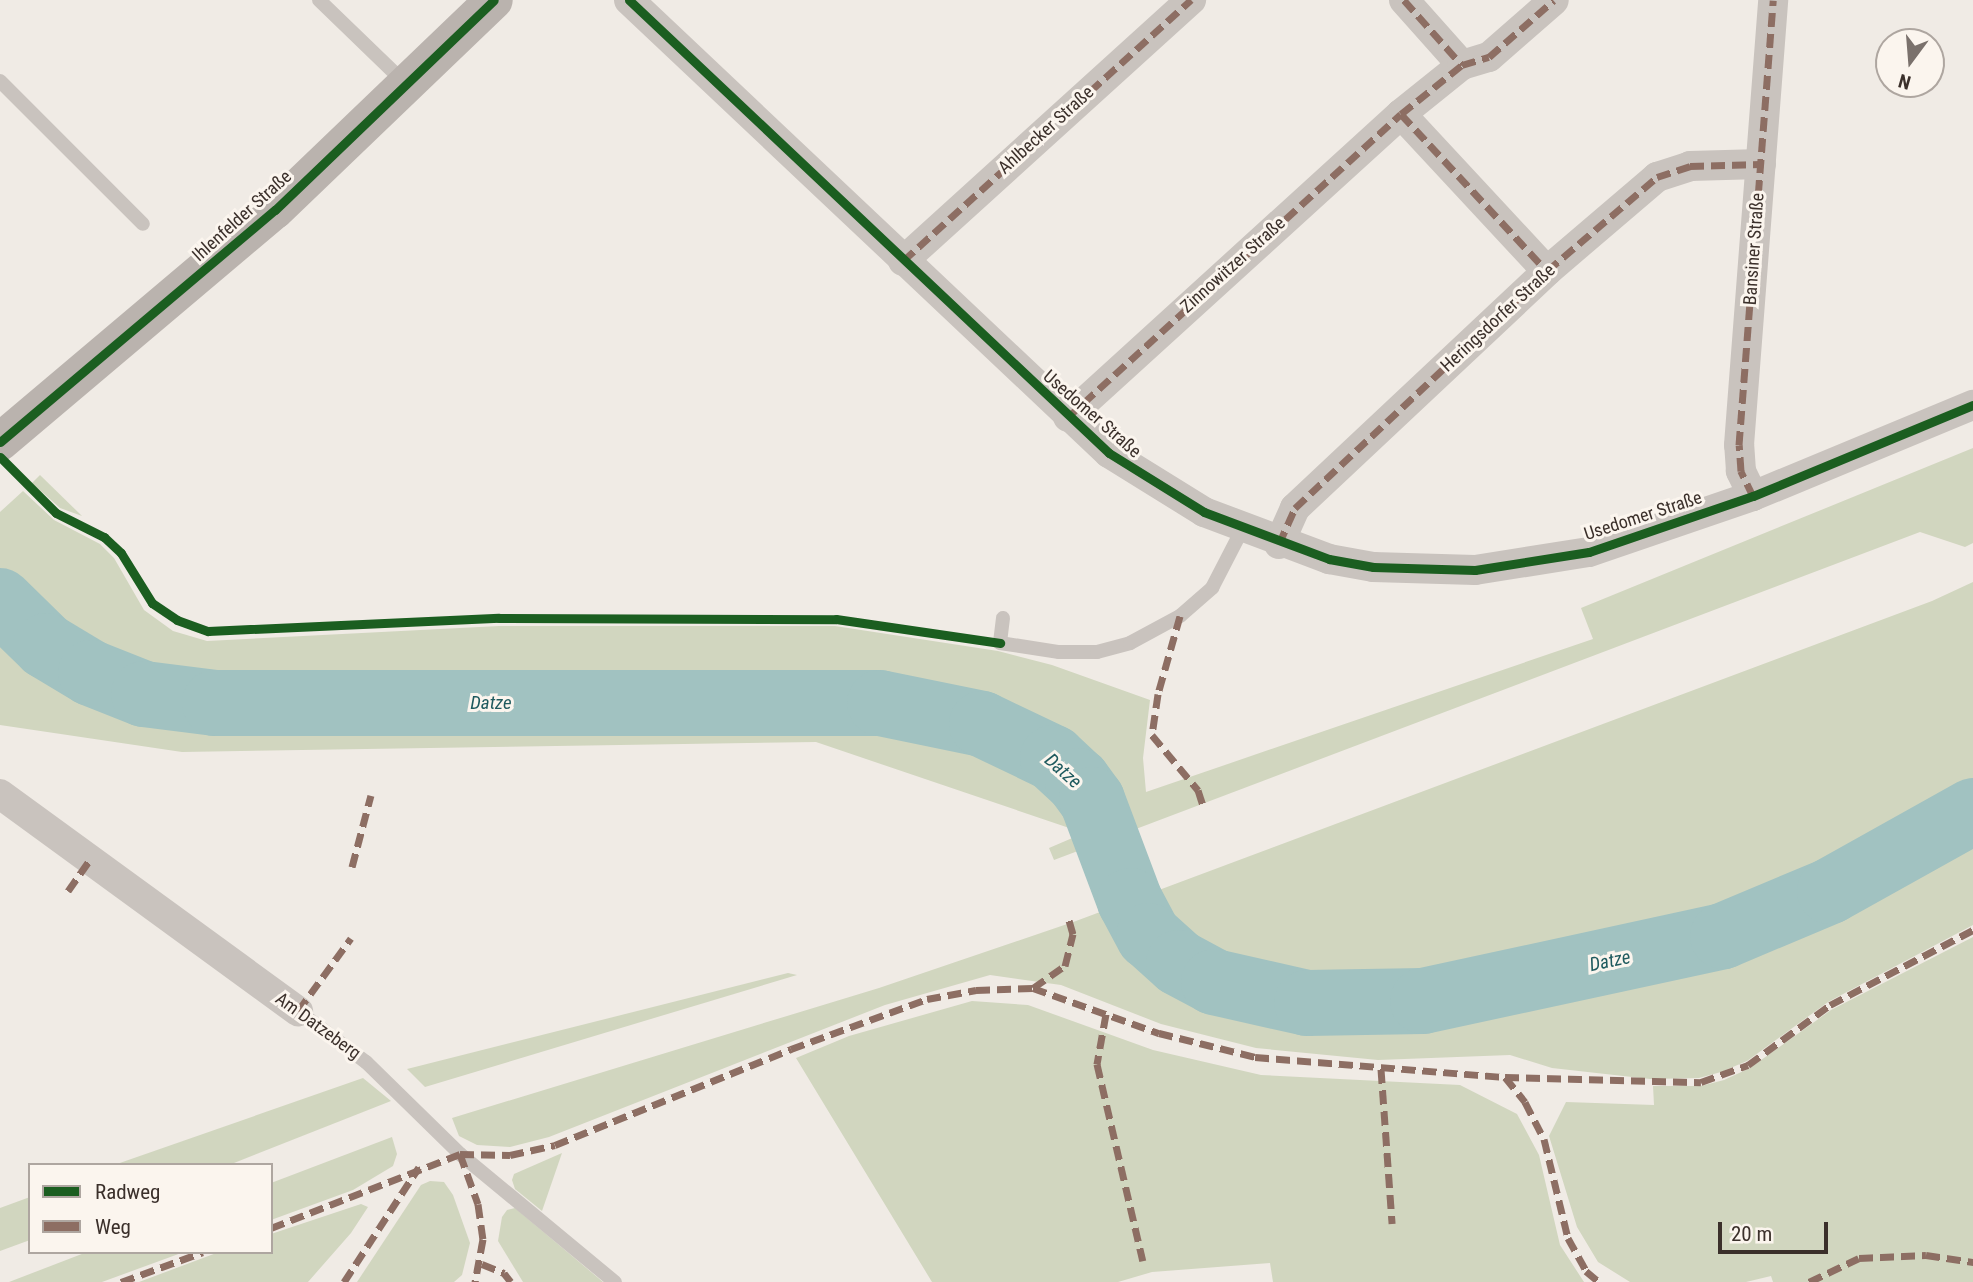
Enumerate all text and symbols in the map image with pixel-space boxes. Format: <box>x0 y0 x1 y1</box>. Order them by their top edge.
north arrow <box>1875 28 1945 98</box>
text: N <box>1896 69 1913 94</box>
street label: Ahlbecker Straße <box>994 81 1098 179</box>
street label: Ihlenfelder Straße <box>188 166 296 266</box>
street label: Bansiner Straße <box>1739 192 1769 306</box>
street label: Zinnowitzer Straße <box>1176 212 1290 318</box>
street label: Heringsdorfer Straße <box>1436 260 1560 376</box>
street label: Usedomer Straße <box>1039 366 1145 462</box>
street label: Usedomer Straße <box>1581 487 1705 545</box>
water label: Datze <box>470 692 512 714</box>
water label: Datze <box>1040 749 1086 793</box>
water label: Datze <box>1587 946 1633 976</box>
street label: Am Datzeberg <box>271 988 365 1064</box>
legend <box>28 1163 273 1254</box>
text: Radweg <box>95 1180 160 1204</box>
scale bar <box>1721 1208 1831 1252</box>
text: Weg <box>95 1215 131 1239</box>
text: 20 m <box>1731 1222 1772 1246</box>

